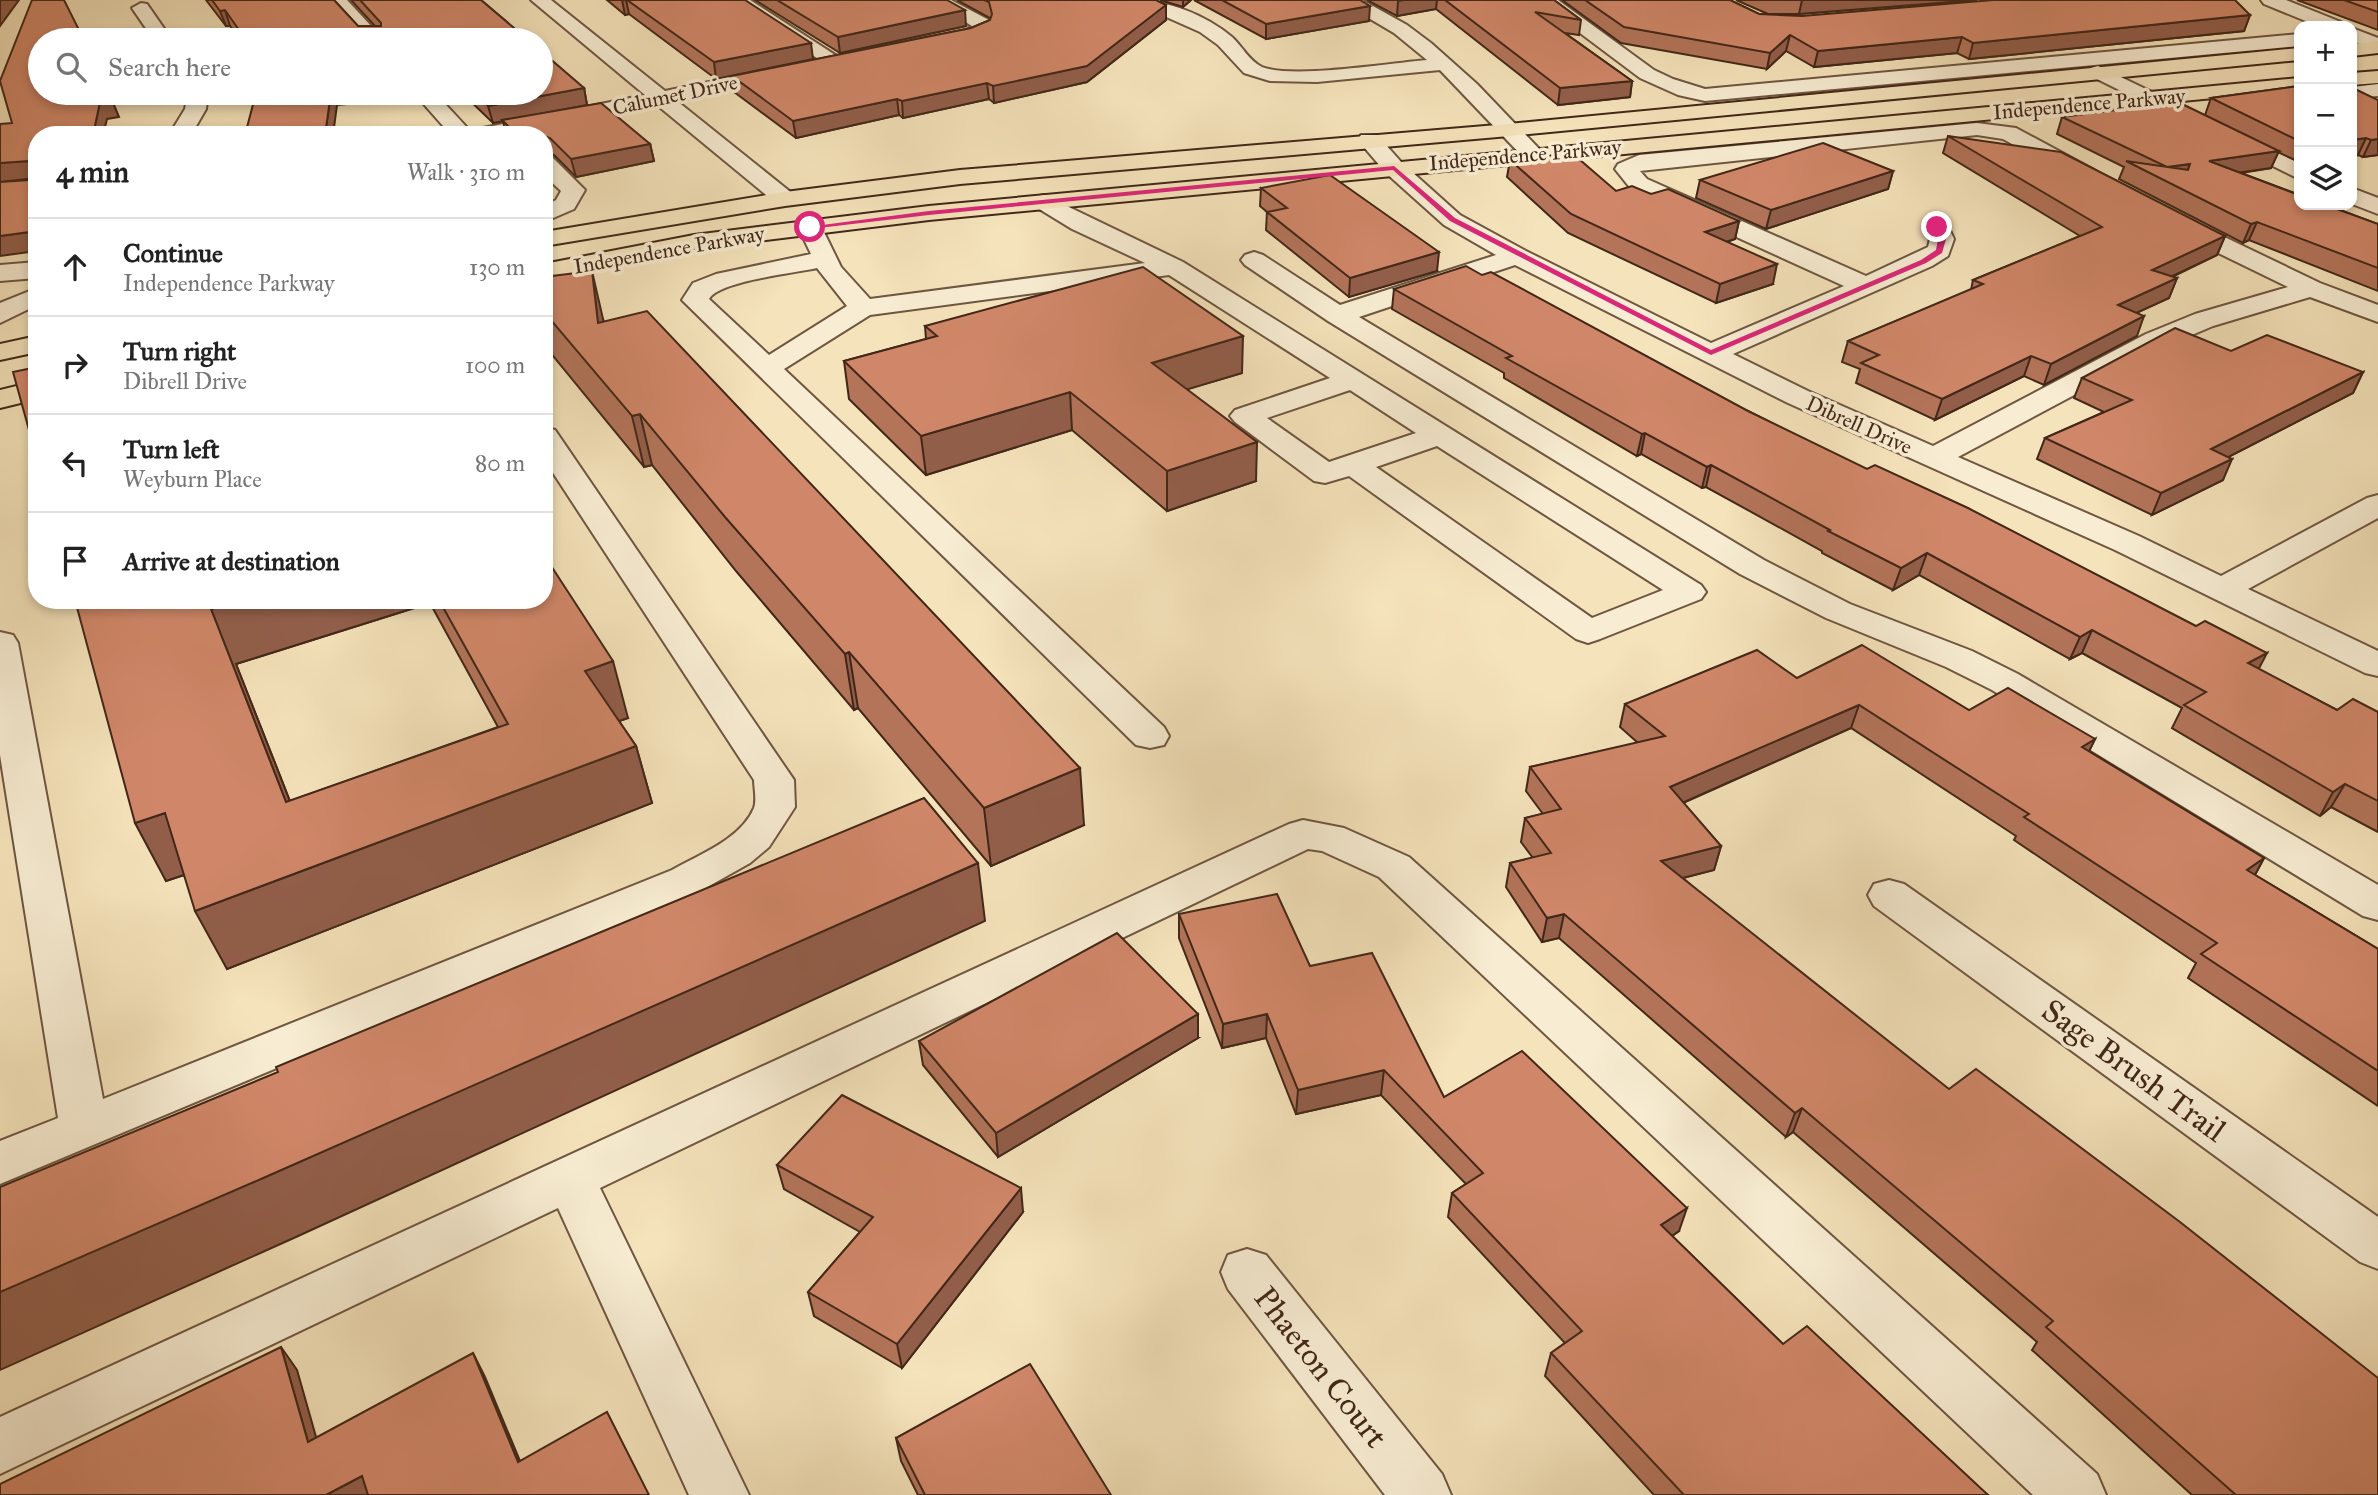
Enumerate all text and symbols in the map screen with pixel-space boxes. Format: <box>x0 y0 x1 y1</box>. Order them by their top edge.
map controls <box>2294 21 2357 210</box>
button: + <box>2294 21 2357 84</box>
search box <box>28 28 553 105</box>
icon: search <box>52 48 90 86</box>
text: Search here <box>108 51 231 83</box>
street label: Calumet Drive <box>610 69 740 121</box>
street label: Independence Parkway <box>1992 83 2187 125</box>
button: − <box>2294 84 2357 147</box>
street label: Independence Parkway <box>1428 134 1623 176</box>
button: layers <box>2294 147 2357 210</box>
text: 4 min <box>56 154 129 190</box>
text: Walk · 310 m <box>407 158 525 186</box>
route start <box>794 211 825 242</box>
route end <box>1921 211 1952 242</box>
street label: Independence Parkway <box>572 220 768 280</box>
text: Continue <box>123 237 223 269</box>
icon: ahead <box>56 248 94 286</box>
text: 130 m <box>469 253 525 281</box>
text: Independence Parkway <box>123 269 335 297</box>
text: Turn right <box>123 335 236 367</box>
icon: right <box>56 346 94 384</box>
text: 100 m <box>465 351 525 379</box>
text: Dibrell Drive <box>123 367 247 395</box>
street label: Dibrell Drive <box>1802 390 1916 460</box>
text: Turn left <box>123 433 219 465</box>
icon: left <box>56 444 94 482</box>
text: 80 m <box>475 449 525 477</box>
text: Weyburn Place <box>123 465 262 493</box>
icon: arrive <box>56 542 94 580</box>
text: Arrive at destination <box>123 545 340 577</box>
street label: Sage Brush Trail <box>2034 991 2234 1150</box>
street label: Phaeton Court <box>1246 1279 1396 1456</box>

